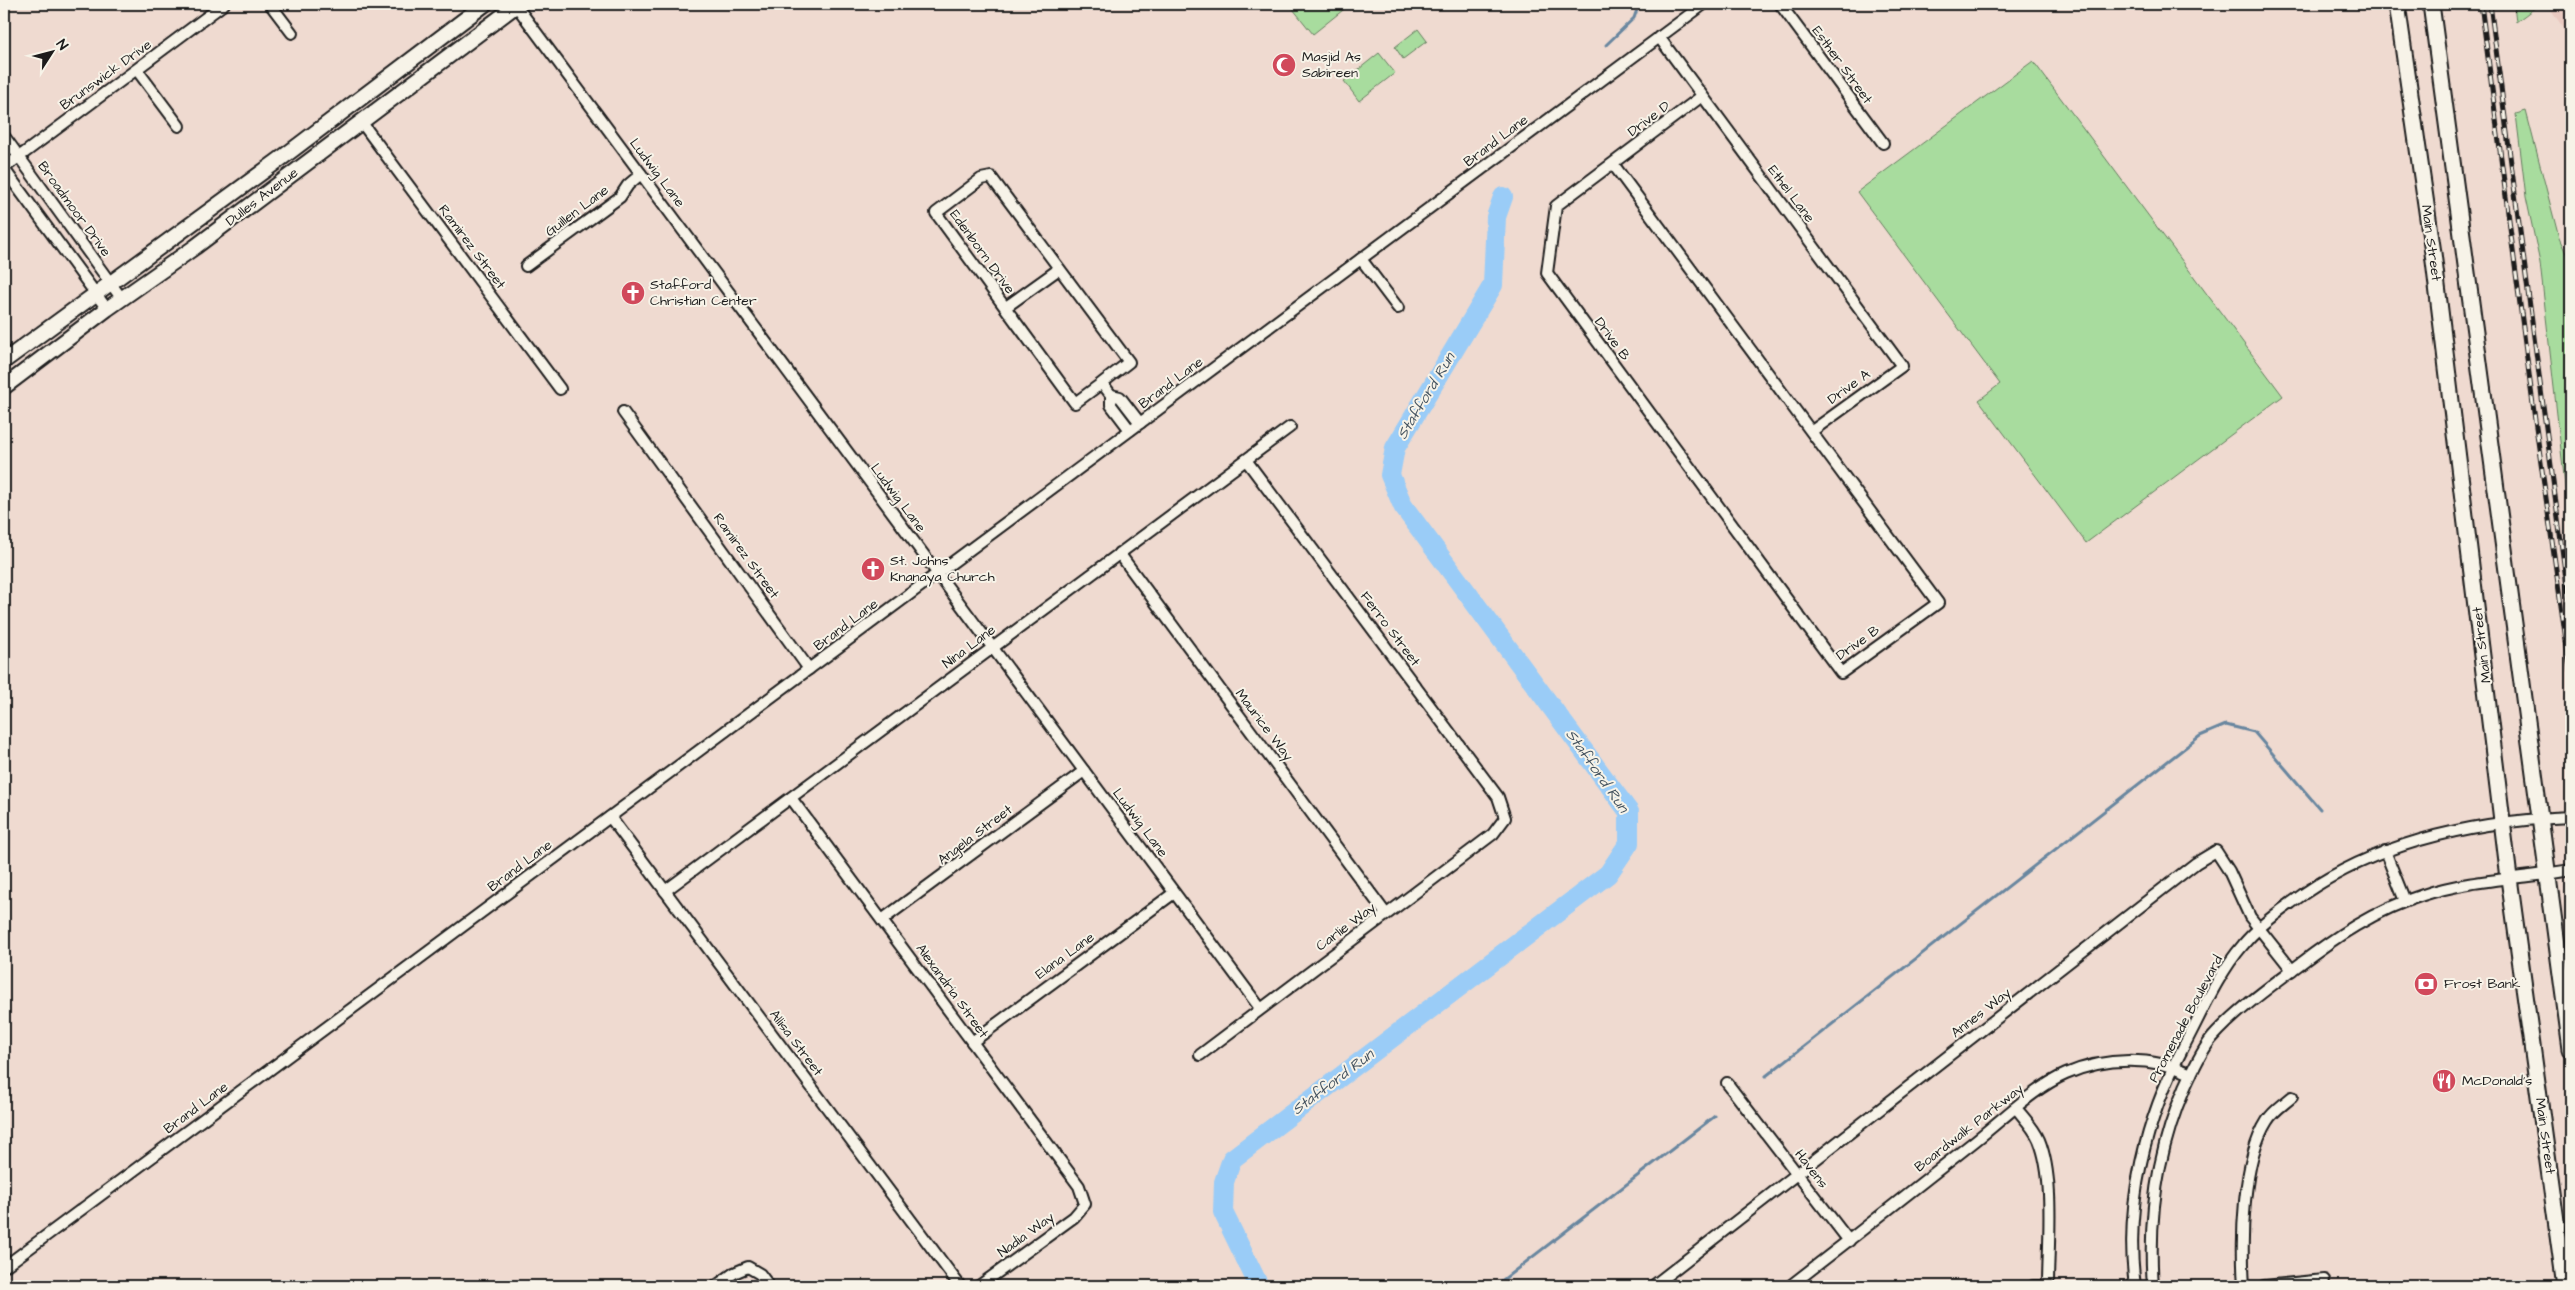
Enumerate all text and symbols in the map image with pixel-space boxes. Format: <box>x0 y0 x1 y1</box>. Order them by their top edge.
street label: Esther Street <box>1807 22 1877 108</box>
north arrow <box>28 28 78 78</box>
street label: Brunswick Drive <box>56 35 156 115</box>
text: N <box>51 36 73 55</box>
place label: Masjid As Sabireen <box>1302 47 1361 83</box>
mosque icon: Masjid As Sabireen <box>1271 52 1297 78</box>
street label: Drive D <box>1624 96 1674 142</box>
street label: Brand Lane <box>1460 110 1533 172</box>
street label: Ludwig Lane <box>624 134 690 212</box>
street label: Broadmoor Drive <box>33 157 116 261</box>
street label: Ethel Lane <box>1763 161 1820 227</box>
street label: Dulles Avenue <box>222 163 303 231</box>
street label: Guillen Lane <box>541 180 613 242</box>
street label: Ramirez Street <box>434 201 511 294</box>
street label: Main Street <box>2416 204 2446 283</box>
street label: Edenborn Drive <box>945 206 1020 299</box>
place label: Stafford Christian Center <box>650 275 757 311</box>
church icon: Stafford Christian Center <box>620 280 646 306</box>
street label: Drive B <box>1589 313 1635 365</box>
water label: Stafford Run <box>1392 348 1461 443</box>
street label: Brand Lane <box>1135 352 1208 414</box>
street label: Drive A <box>1824 365 1874 409</box>
street label: Ludwig Lane <box>865 459 931 537</box>
street label: Ramirez Street <box>708 509 784 603</box>
place label: St. Johns Knanaya Church <box>890 551 995 587</box>
church icon: St. Johns Knanaya Church <box>860 556 886 582</box>
street label: Ferro Street <box>1355 587 1425 671</box>
street label: Brand Lane <box>810 594 883 656</box>
street label: Main Street <box>2467 605 2497 684</box>
street label: Nina Lane <box>938 620 1000 674</box>
street label: Drive B <box>1832 621 1884 665</box>
street label: Maurice Way <box>1230 685 1298 765</box>
water label: Stafford Run <box>1560 725 1634 818</box>
street label: Ludwig Lane <box>1107 784 1173 862</box>
street label: Angela Street <box>933 800 1017 870</box>
street label: Brand Lane <box>484 835 557 897</box>
street label: Carlie Way <box>1312 898 1380 956</box>
street label: Elana Lane <box>1031 927 1099 984</box>
street label: Alexandria Street <box>911 940 993 1043</box>
street label: Promenade Boulevard <box>2144 952 2228 1086</box>
bank icon: Frost Bank <box>2413 971 2439 997</box>
place label: Frost Bank <box>2444 974 2521 994</box>
street label: Annes Way <box>1947 983 2015 1043</box>
street label: Allisa Street <box>764 1006 828 1081</box>
water label: Stafford Run <box>1288 1043 1379 1120</box>
restaurant icon: McDonald's <box>2431 1068 2457 1094</box>
place label: McDonald's <box>2462 1071 2532 1091</box>
street label: Brand Lane <box>160 1077 233 1139</box>
street label: Boardwalk Parkway <box>1910 1079 2028 1177</box>
street label: Main Street <box>2530 1097 2560 1176</box>
street label: Havens <box>1789 1145 1833 1193</box>
street label: Nadia Way <box>993 1207 1059 1262</box>

